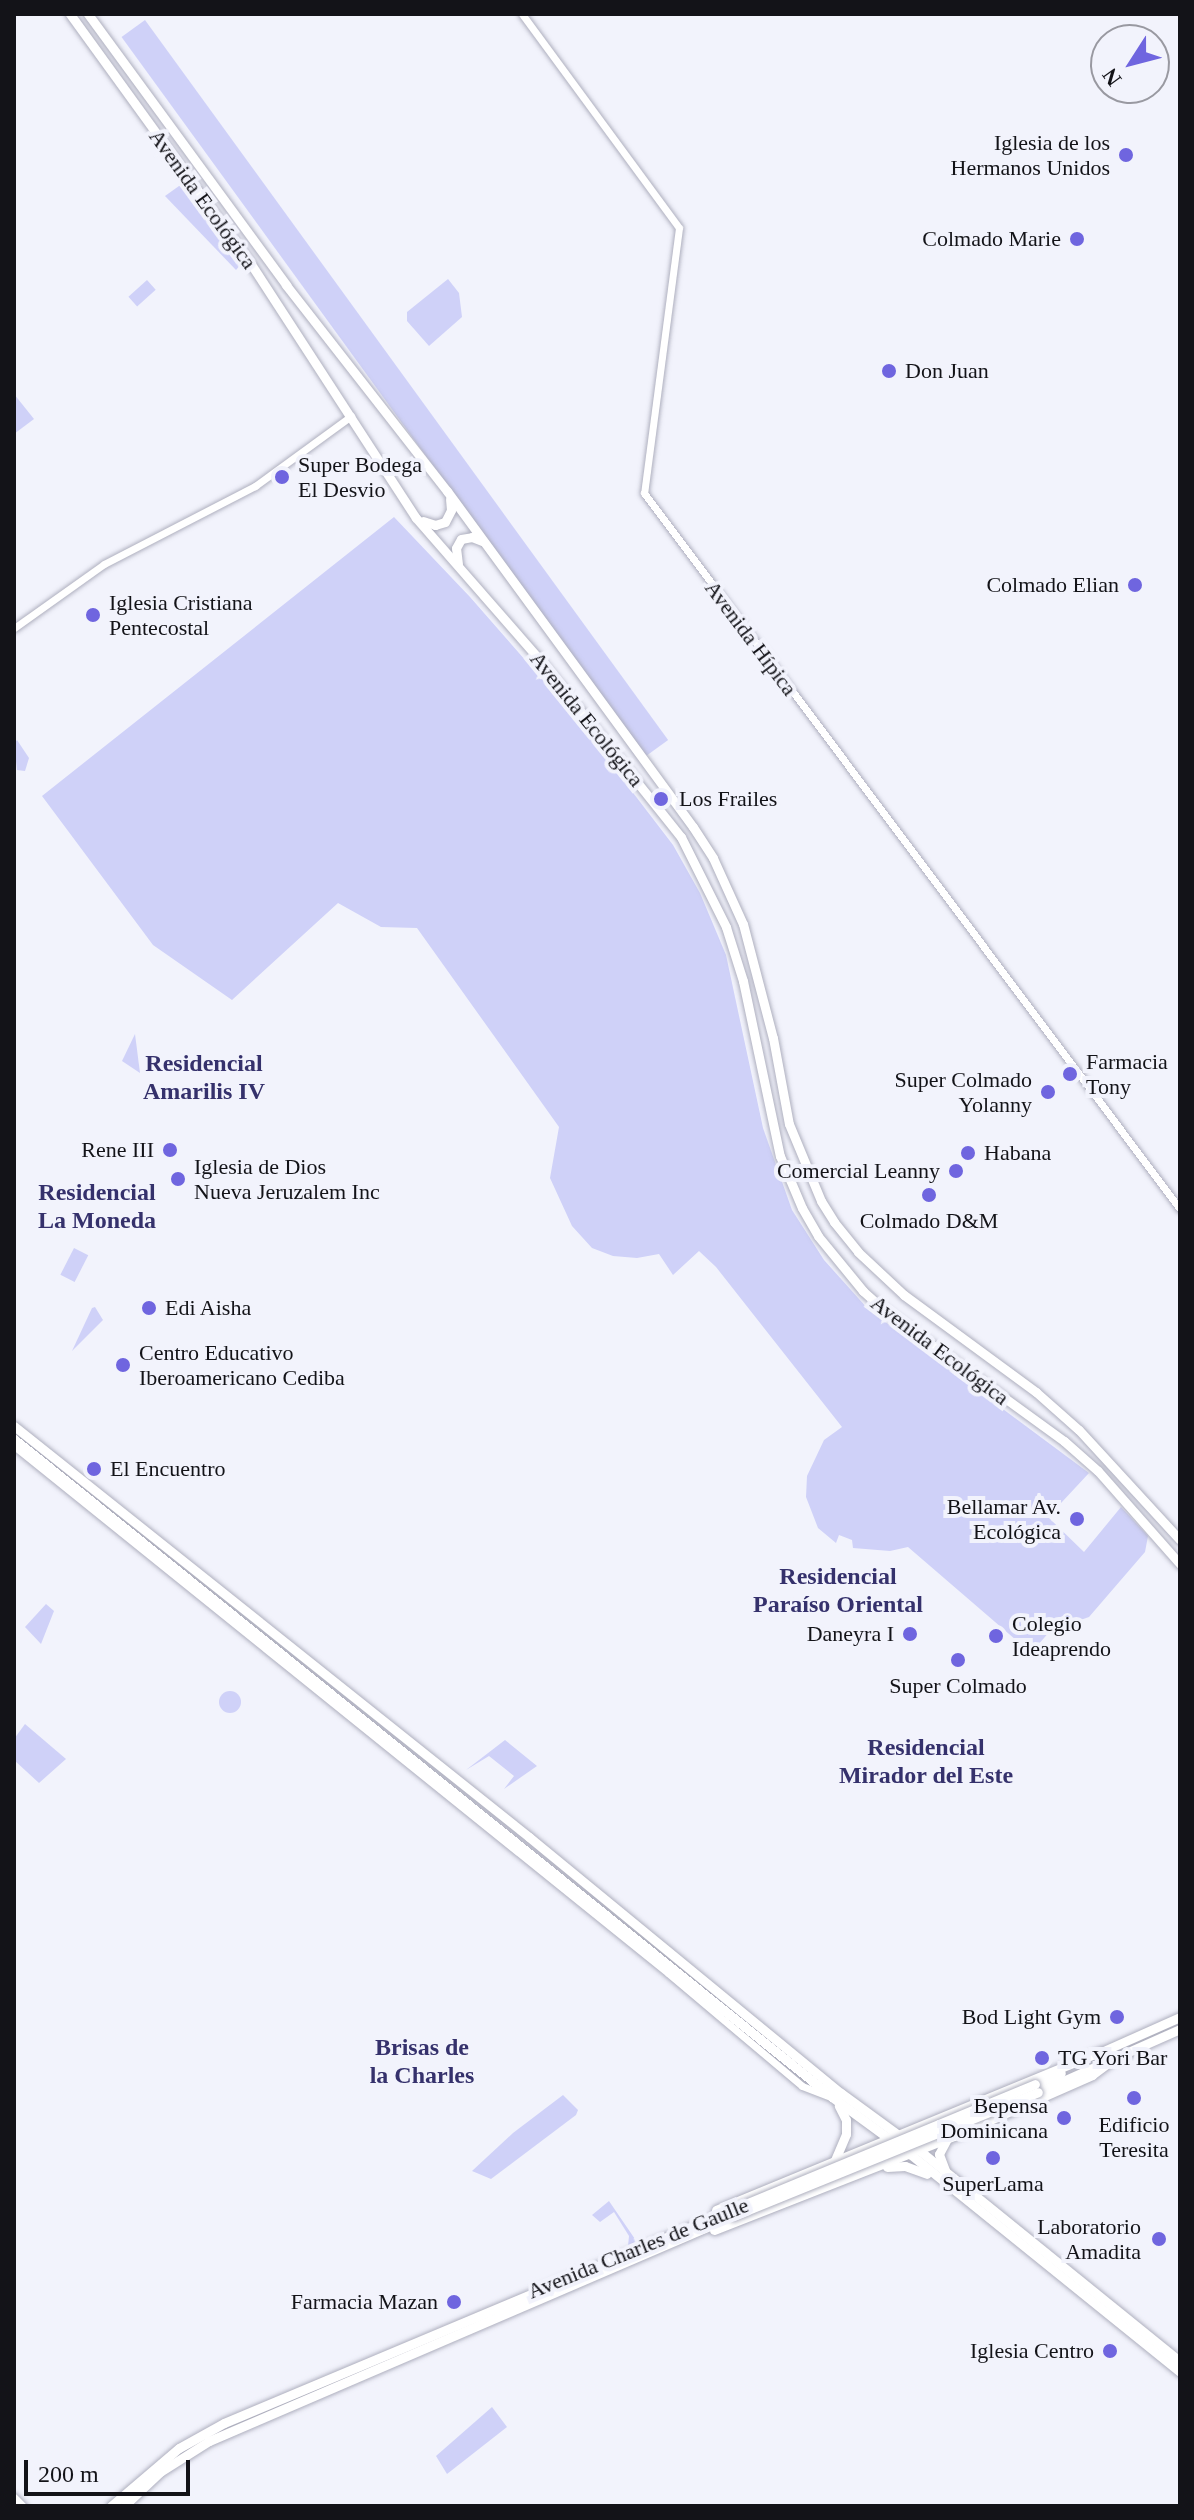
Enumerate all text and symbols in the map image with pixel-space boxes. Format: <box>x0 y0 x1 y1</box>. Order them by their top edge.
north arrow <box>1090 24 1170 104</box>
text: N <box>1097 63 1127 91</box>
street label: Avenida Ecológica <box>143 124 263 274</box>
place label: Iglesia de los Hermanos Unidos <box>951 129 1110 180</box>
marker: Iglesia de los Hermanos Unidos <box>1117 146 1135 164</box>
place label: Colmado Marie <box>922 226 1061 252</box>
marker: Colmado Marie <box>1068 230 1086 248</box>
place label: Don Juan <box>905 358 989 384</box>
marker: Don Juan <box>880 362 898 380</box>
place label: Super Bodega El Desvio <box>298 451 422 502</box>
marker: Super Bodega El Desvio <box>273 468 291 486</box>
place label: Colmado Elian <box>986 572 1119 598</box>
street label: Avenida Hípica <box>699 575 803 701</box>
marker: Colmado Elian <box>1126 576 1144 594</box>
place label: Iglesia Cristiana Pentecostal <box>109 589 253 640</box>
marker: Iglesia Cristiana Pentecostal <box>84 606 102 624</box>
street label: Avenida Ecológica <box>524 646 650 792</box>
place label: Los Frailes <box>679 786 777 812</box>
marker: Los Frailes <box>650 788 672 810</box>
place label: Farmacia Tony <box>1086 1048 1168 1100</box>
district label: Residencial Amarilis IV <box>143 1050 265 1106</box>
marker: Farmacia Tony <box>1061 1065 1079 1083</box>
place label: Super Colmado Yolanny <box>895 1066 1032 1118</box>
marker: Super Colmado Yolanny <box>1039 1083 1057 1101</box>
place label: Rene III <box>81 1137 154 1163</box>
place label: Habana <box>984 1140 1051 1166</box>
marker: Rene III <box>161 1141 179 1159</box>
marker: Habana <box>959 1144 977 1162</box>
place label: Iglesia de Dios Nueva Jeruzalem Inc <box>194 1153 380 1204</box>
place label: Comercial Leanny <box>777 1158 940 1184</box>
marker: Comercial Leanny <box>947 1162 965 1180</box>
marker: Iglesia de Dios Nueva Jeruzalem Inc <box>169 1170 187 1188</box>
district label: Residencial La Moneda <box>38 1179 156 1235</box>
marker: Colmado D&M <box>920 1186 938 1204</box>
place label: Colmado D&M <box>860 1208 998 1234</box>
street label: Avenida Ecológica <box>866 1289 1014 1411</box>
place label: Edi Aisha <box>165 1295 252 1321</box>
marker: Edi Aisha <box>140 1299 158 1317</box>
place label: Centro Educativo Iberoamericano Cediba <box>139 1339 345 1390</box>
marker: Centro Educativo Iberoamericano Cediba <box>114 1356 132 1374</box>
place label: El Encuentro <box>110 1456 225 1482</box>
marker: El Encuentro <box>85 1460 103 1478</box>
place label: Bellamar Av. Ecológica <box>946 1493 1061 1544</box>
marker: Bellamar Av. Ecológica <box>1068 1510 1086 1528</box>
district label: Residencial Paraíso Oriental <box>753 1563 923 1619</box>
place label: Colegio Ideaprendo <box>1012 1610 1111 1662</box>
place label: Daneyra I <box>807 1621 894 1647</box>
marker: Daneyra I <box>901 1625 919 1643</box>
marker: Colegio Ideaprendo <box>987 1627 1005 1645</box>
marker: Super Colmado <box>949 1651 967 1669</box>
place label: Super Colmado <box>889 1673 1027 1699</box>
district label: Residencial Mirador del Este <box>839 1734 1013 1790</box>
place label: Bod Light Gym <box>962 2004 1101 2030</box>
marker: Bod Light Gym <box>1108 2008 1126 2026</box>
district label: Brisas de la Charles <box>370 2034 474 2090</box>
place label: TG Yori Bar <box>1058 2045 1168 2071</box>
marker: TG Yori Bar <box>1033 2049 1051 2067</box>
marker: Edificio Teresita <box>1125 2089 1143 2107</box>
place label: Bepensa Dominicana <box>940 2092 1048 2144</box>
marker: Bepensa Dominicana <box>1055 2109 1073 2127</box>
place label: Edificio Teresita <box>1099 2111 1169 2162</box>
marker: SuperLama <box>984 2149 1002 2167</box>
place label: SuperLama <box>942 2171 1044 2197</box>
street label: Avenida Charles de Gaulle <box>524 2192 752 2304</box>
place label: Laboratorio Amadita <box>1037 2213 1141 2264</box>
marker: Laboratorio Amadita <box>1148 2228 1170 2250</box>
place label: Farmacia Mazan <box>291 2289 438 2315</box>
marker: Farmacia Mazan <box>445 2293 463 2311</box>
place label: Iglesia Centro <box>970 2338 1094 2364</box>
marker: Iglesia Centro <box>1101 2342 1119 2360</box>
scale bar <box>28 2444 194 2494</box>
text: 200 m <box>38 2461 99 2487</box>

